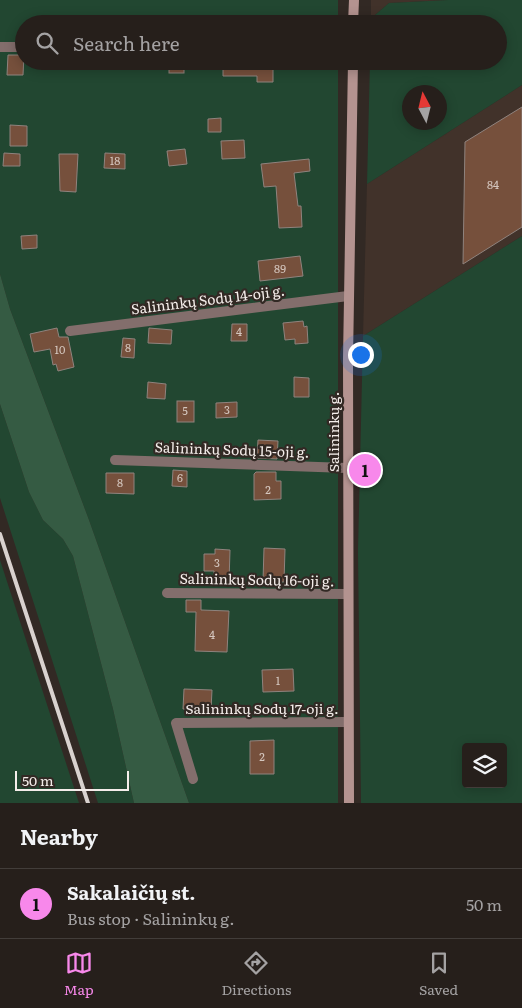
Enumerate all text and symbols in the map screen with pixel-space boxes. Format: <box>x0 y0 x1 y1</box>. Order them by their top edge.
search box <box>15 15 507 70</box>
icon: search <box>33 29 61 57</box>
text: Search here <box>73 29 180 57</box>
north arrow <box>402 85 447 130</box>
house number: 18 <box>110 152 120 168</box>
house number: 84 <box>487 176 499 192</box>
house number: 89 <box>274 260 286 276</box>
street label: Salininkų Sodų 14-oji g. <box>130 280 286 318</box>
house number: 4 <box>236 323 242 339</box>
house number: 8 <box>125 339 131 355</box>
house number: 10 <box>55 341 65 357</box>
your location <box>348 342 374 368</box>
street label: Salininkų g. <box>323 392 343 472</box>
house number: 3 <box>224 401 230 417</box>
house number: 5 <box>182 402 188 418</box>
street label: Salininkų Sodų 15-oji g. <box>154 436 310 462</box>
pin: 1 <box>349 451 381 489</box>
house number: 6 <box>177 469 183 485</box>
house number: 8 <box>117 474 123 490</box>
house number: 2 <box>265 481 271 497</box>
house number: 3 <box>214 554 220 570</box>
street label: Salininkų Sodų 16-oji g. <box>179 568 335 590</box>
house number: 4 <box>209 626 215 642</box>
house number: 1 <box>276 672 281 688</box>
street label: Salininkų Sodų 17-oji g. <box>185 698 339 718</box>
map controls <box>462 743 507 788</box>
button: layers <box>462 743 507 788</box>
house number: 2 <box>259 748 265 764</box>
scale bar <box>15 768 129 791</box>
text: 50 m <box>22 770 54 790</box>
text: Nearby <box>20 820 98 851</box>
text: Sakalaičių st. <box>67 878 196 906</box>
text: 1 <box>33 892 39 916</box>
text: 50 m <box>466 892 502 916</box>
text: Bus stop · Salininkų g. <box>67 906 235 930</box>
tab: Map <box>64 949 94 999</box>
tab: Directions <box>221 949 291 999</box>
tab: Saved <box>419 949 458 999</box>

